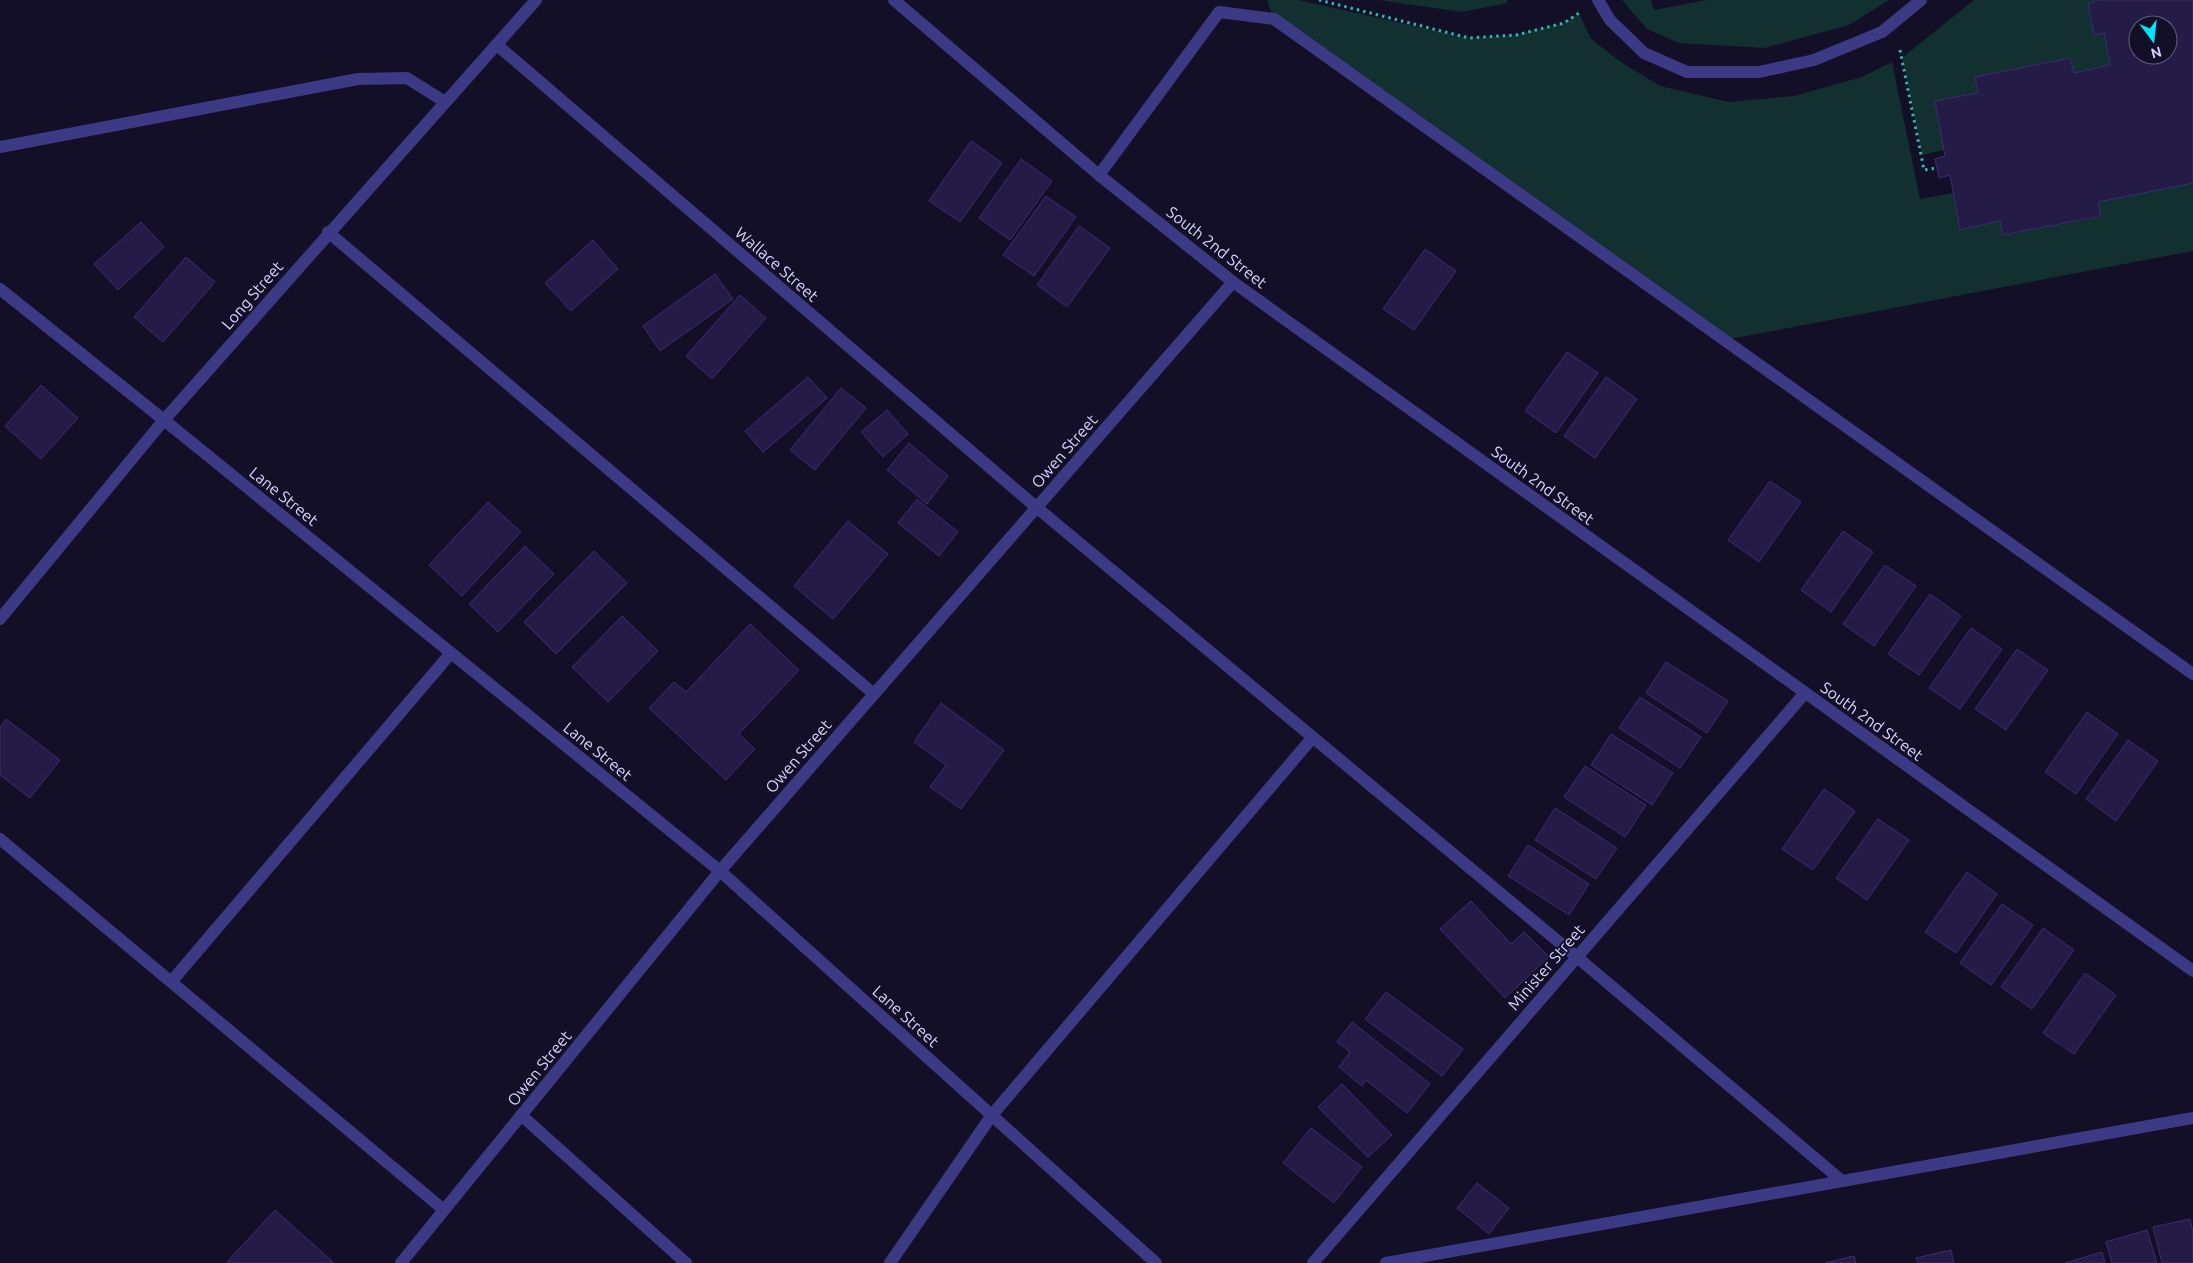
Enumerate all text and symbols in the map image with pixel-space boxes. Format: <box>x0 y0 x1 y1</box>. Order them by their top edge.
north arrow <box>2128 15 2178 65</box>
text: N <box>2149 43 2163 62</box>
street label: South 2nd Street <box>1163 202 1271 292</box>
street label: Wallace Street <box>732 223 823 305</box>
street label: Long Street <box>218 257 287 333</box>
street label: Owen Street <box>1027 410 1101 491</box>
street label: South 2nd Street <box>1488 442 1598 529</box>
street label: Lane Street <box>246 463 322 529</box>
street label: South 2nd Street <box>1817 678 1927 765</box>
street label: Owen Street <box>761 715 835 796</box>
street label: Lane Street <box>560 718 636 784</box>
street label: Minister Street <box>1504 920 1588 1013</box>
street label: Lane Street <box>869 982 943 1051</box>
street label: Owen Street <box>503 1026 575 1109</box>

